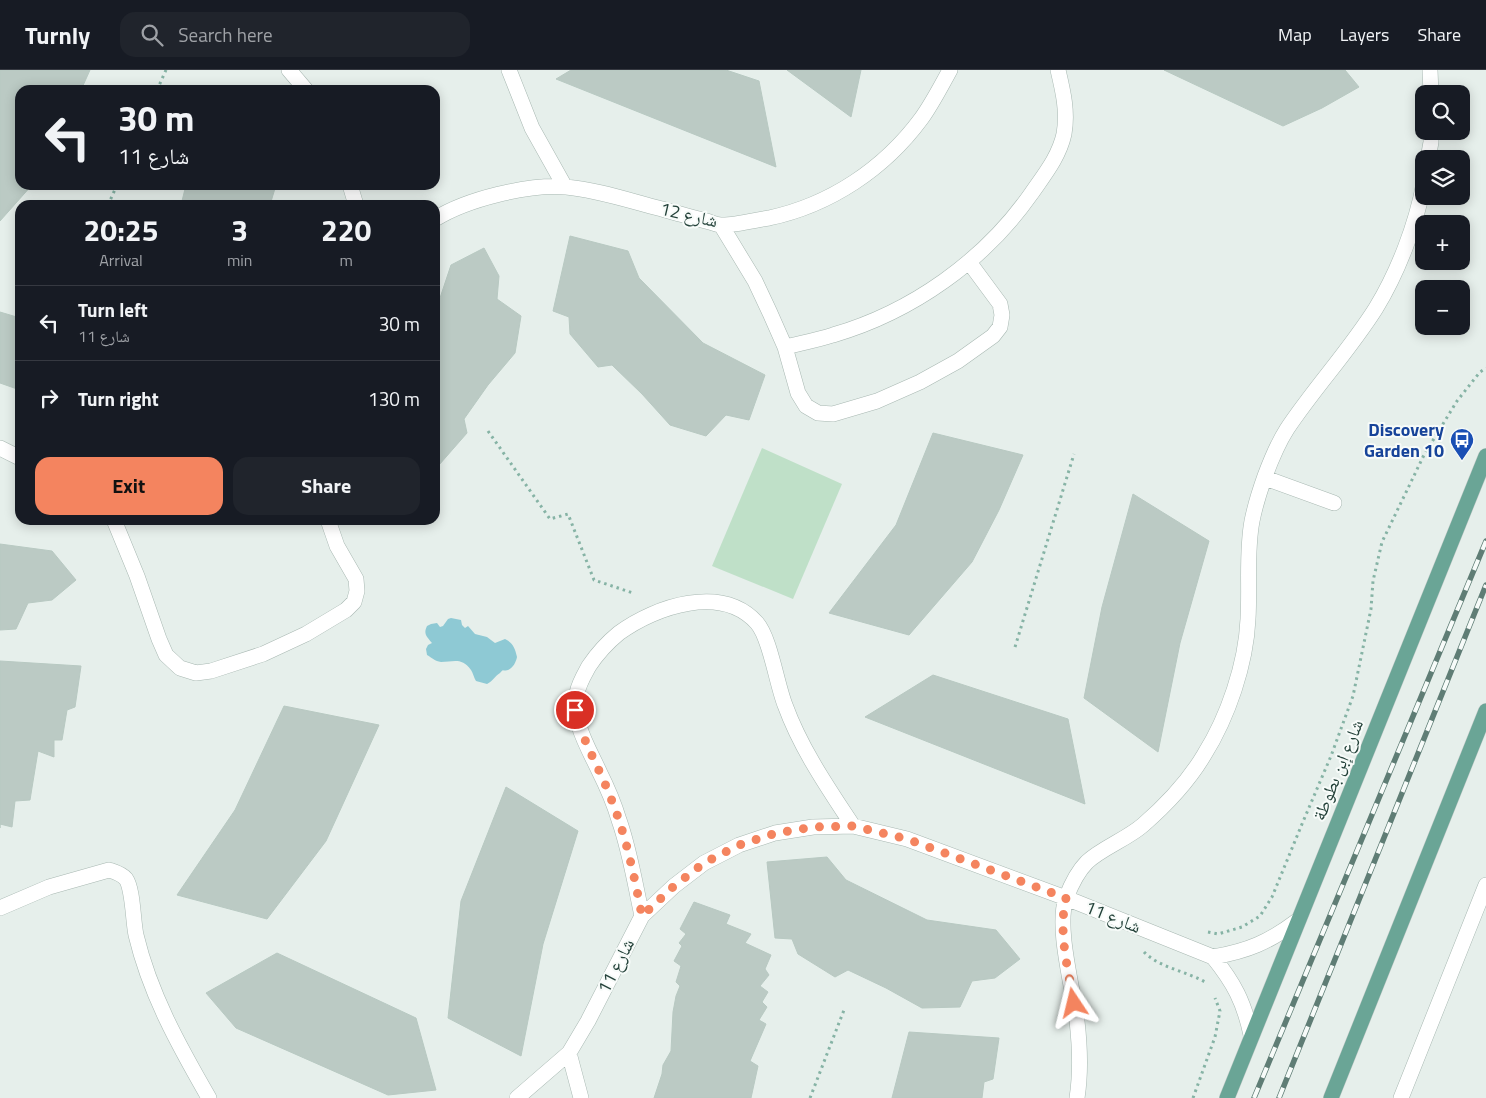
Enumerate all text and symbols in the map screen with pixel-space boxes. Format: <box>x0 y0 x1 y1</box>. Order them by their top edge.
search box <box>120 12 470 57</box>
text: Turnly <box>25 17 90 53</box>
text: Search here <box>178 20 273 49</box>
icon: search <box>138 21 166 49</box>
text: Map <box>1278 21 1312 48</box>
text: Layers <box>1340 21 1389 48</box>
text: Share <box>1417 21 1461 48</box>
map controls <box>1415 85 1470 335</box>
button: search <box>1415 85 1470 140</box>
text: 30 m <box>118 91 194 145</box>
icon: left <box>35 105 100 170</box>
text: شارع 11 <box>118 139 189 173</box>
button: layers <box>1415 150 1470 205</box>
street label: شارع 12 <box>658 195 721 234</box>
text: 20:25 <box>84 207 158 253</box>
text: 3 <box>231 207 248 253</box>
text: 220 <box>321 207 371 253</box>
button: + <box>1415 215 1470 270</box>
text: Arrival <box>99 248 143 272</box>
text: min <box>227 248 252 272</box>
text: m <box>340 248 353 272</box>
button: − <box>1415 280 1470 335</box>
text: Turn left <box>78 295 148 324</box>
icon: left <box>35 309 63 337</box>
text: 30 m <box>379 309 420 338</box>
text: شارع 11 <box>78 324 130 348</box>
icon: right <box>35 384 63 412</box>
text: Turn right <box>78 384 159 413</box>
text: 130 m <box>368 384 420 413</box>
place label: Discovery Garden 10 <box>1364 416 1444 464</box>
bus stop icon: Discovery Garden 10 <box>1449 427 1475 461</box>
button: Exit <box>35 457 223 515</box>
button: Share <box>233 457 420 515</box>
pin <box>554 689 596 731</box>
icon: arrive <box>561 696 589 724</box>
street label: شارع إبن بطوطة <box>1305 715 1370 824</box>
street label: شارع 11 <box>1081 893 1145 940</box>
street label: شارع 11 <box>590 934 641 998</box>
position arrow <box>1047 976 1099 1028</box>

